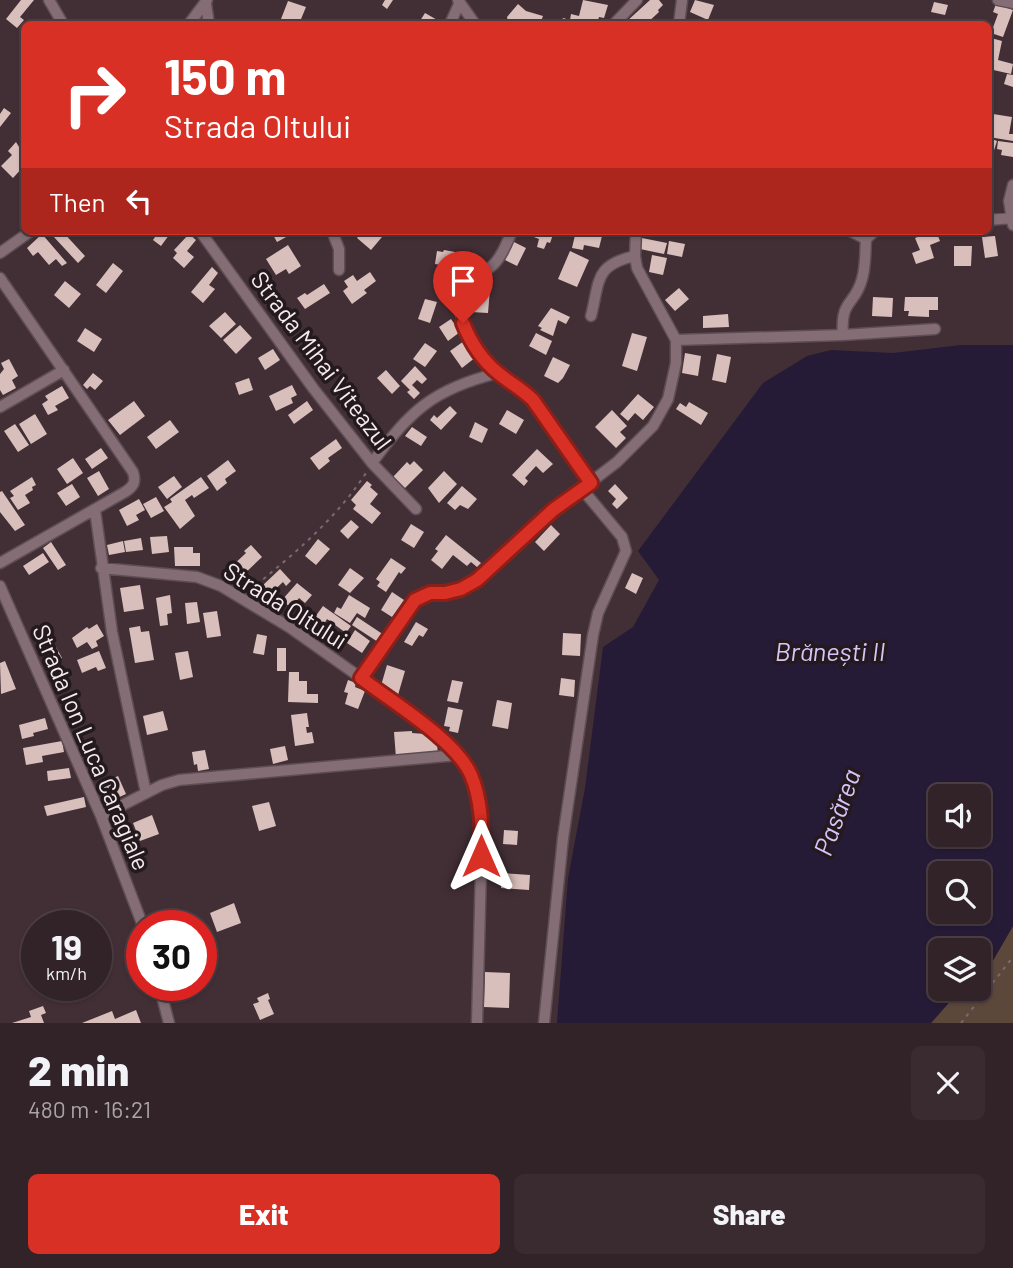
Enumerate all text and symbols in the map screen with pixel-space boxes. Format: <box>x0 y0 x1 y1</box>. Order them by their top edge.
text: 150 m <box>164 46 286 105</box>
icon: right <box>49 49 140 140</box>
text: Strada Oltului <box>164 106 351 144</box>
icon: left <box>120 182 158 220</box>
text: Then <box>49 186 106 217</box>
pin <box>433 251 493 323</box>
icon: arrive <box>444 262 482 300</box>
street label: Strada Mihai Viteazul <box>245 265 399 455</box>
street label: Strada Oltului <box>219 555 353 655</box>
street label: Strada Ion Luca Caragiale <box>27 620 157 874</box>
water label: Brănești II <box>775 635 885 666</box>
water label: Pasărea <box>806 765 866 859</box>
map controls <box>928 784 991 1001</box>
button: sound <box>928 784 991 847</box>
position arrow <box>444 819 518 893</box>
button: search <box>928 861 991 924</box>
speed limit sign: 30 <box>126 910 217 1001</box>
text: 19 <box>51 925 82 967</box>
button: layers <box>928 938 991 1001</box>
text: km/h <box>46 962 87 984</box>
text: 2 min <box>28 1044 129 1094</box>
button: close <box>911 1046 985 1120</box>
text: 480 m · 16:21 <box>28 1095 151 1123</box>
button: Exit <box>28 1174 500 1254</box>
button: Share <box>514 1174 985 1254</box>

